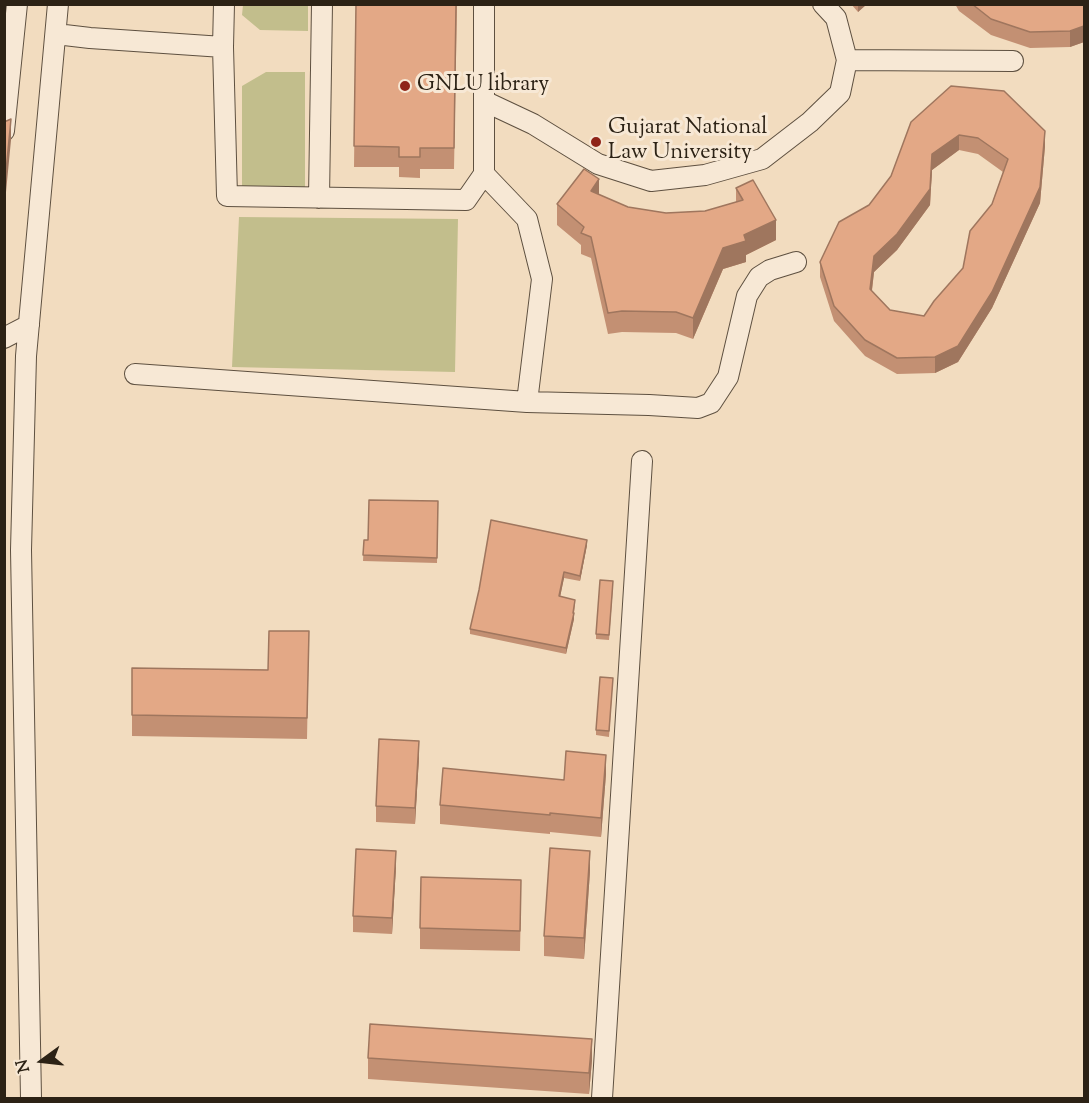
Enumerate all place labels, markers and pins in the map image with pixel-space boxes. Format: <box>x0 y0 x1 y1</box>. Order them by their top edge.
place label: GNLU library <box>417 73 549 99</box>
marker: GNLU library <box>398 79 412 93</box>
place label: Gujarat National Law University <box>608 116 767 168</box>
marker: Gujarat National Law University <box>589 135 603 149</box>

